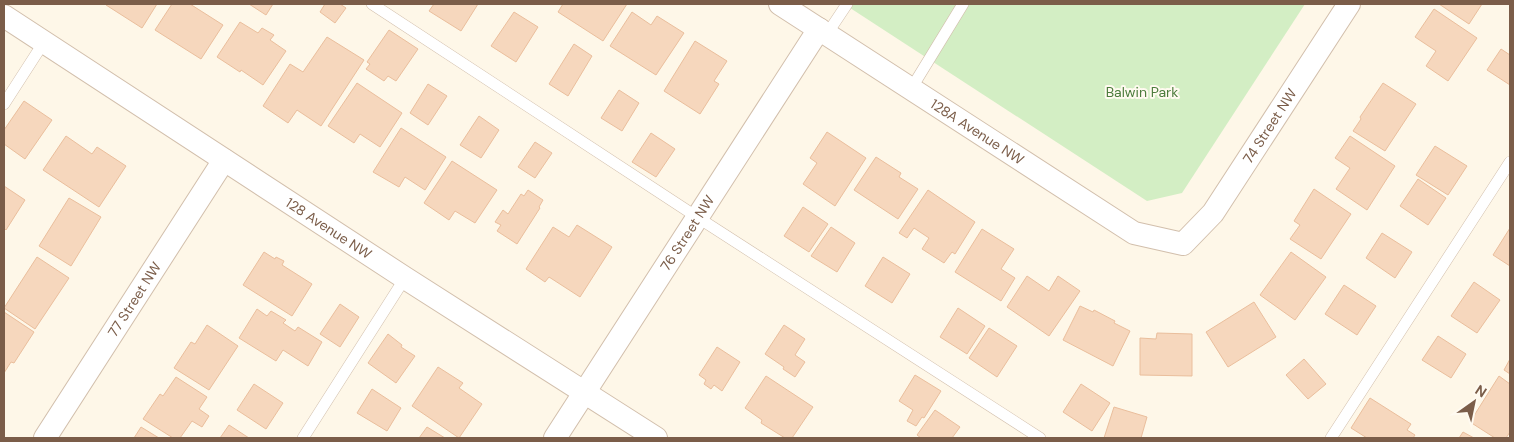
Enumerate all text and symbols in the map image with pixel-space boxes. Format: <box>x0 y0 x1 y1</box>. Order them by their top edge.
park label: Balwin Park <box>1106 83 1178 101</box>
street label: 74 Street NW <box>1239 85 1301 167</box>
street label: 128A Avenue NW <box>927 95 1028 169</box>
street label: 76 Street NW <box>656 191 719 274</box>
street label: 128 Avenue NW <box>282 194 376 263</box>
street label: 77 Street NW <box>104 258 165 340</box>
north arrow <box>1449 377 1499 427</box>
text: N <box>1472 381 1490 401</box>

